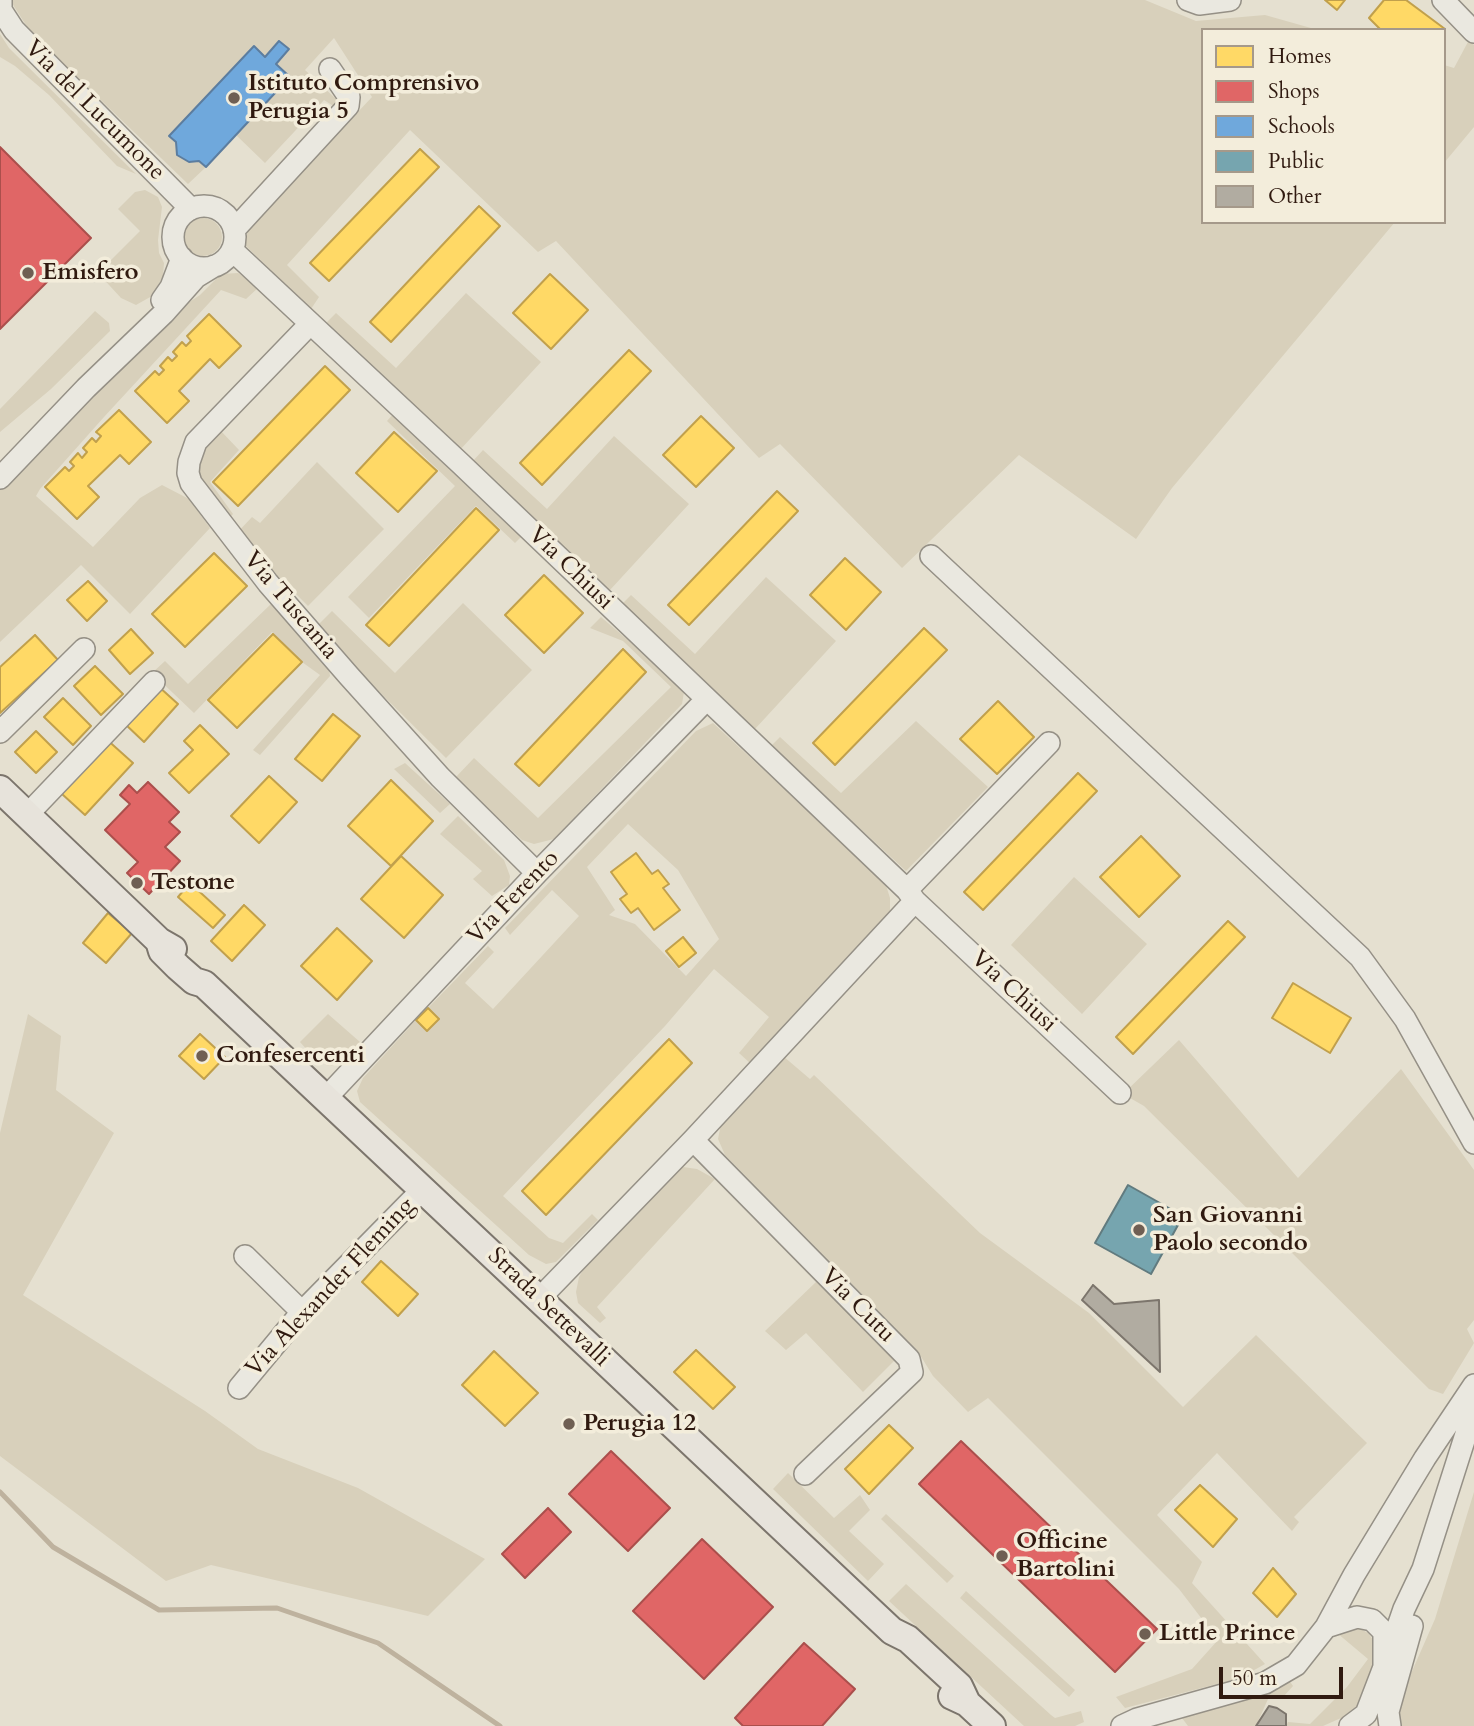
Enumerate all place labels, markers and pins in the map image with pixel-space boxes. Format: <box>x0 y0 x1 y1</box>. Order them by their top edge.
place label: Istituto Comprensivo Perugia 5 <box>248 70 479 126</box>
marker: Istituto Comprensivo Perugia 5 <box>226 90 242 106</box>
place label: Emisfero <box>42 259 138 287</box>
marker: Emisfero <box>20 265 36 281</box>
place label: Testone <box>151 869 235 897</box>
marker: Testone <box>129 875 145 891</box>
place label: Confesercenti <box>216 1042 365 1070</box>
marker: Confesercenti <box>194 1048 210 1064</box>
place label: San Giovanni Paolo secondo <box>1153 1202 1308 1258</box>
marker: San Giovanni Paolo secondo <box>1131 1222 1147 1238</box>
place label: Perugia 12 <box>583 1410 696 1438</box>
marker: Perugia 12 <box>561 1416 577 1432</box>
place label: Officine Bartolini <box>1016 1528 1115 1584</box>
marker: Officine Bartolini <box>994 1548 1010 1564</box>
place label: Little Prince <box>1159 1620 1296 1648</box>
marker: Little Prince <box>1137 1626 1153 1642</box>

